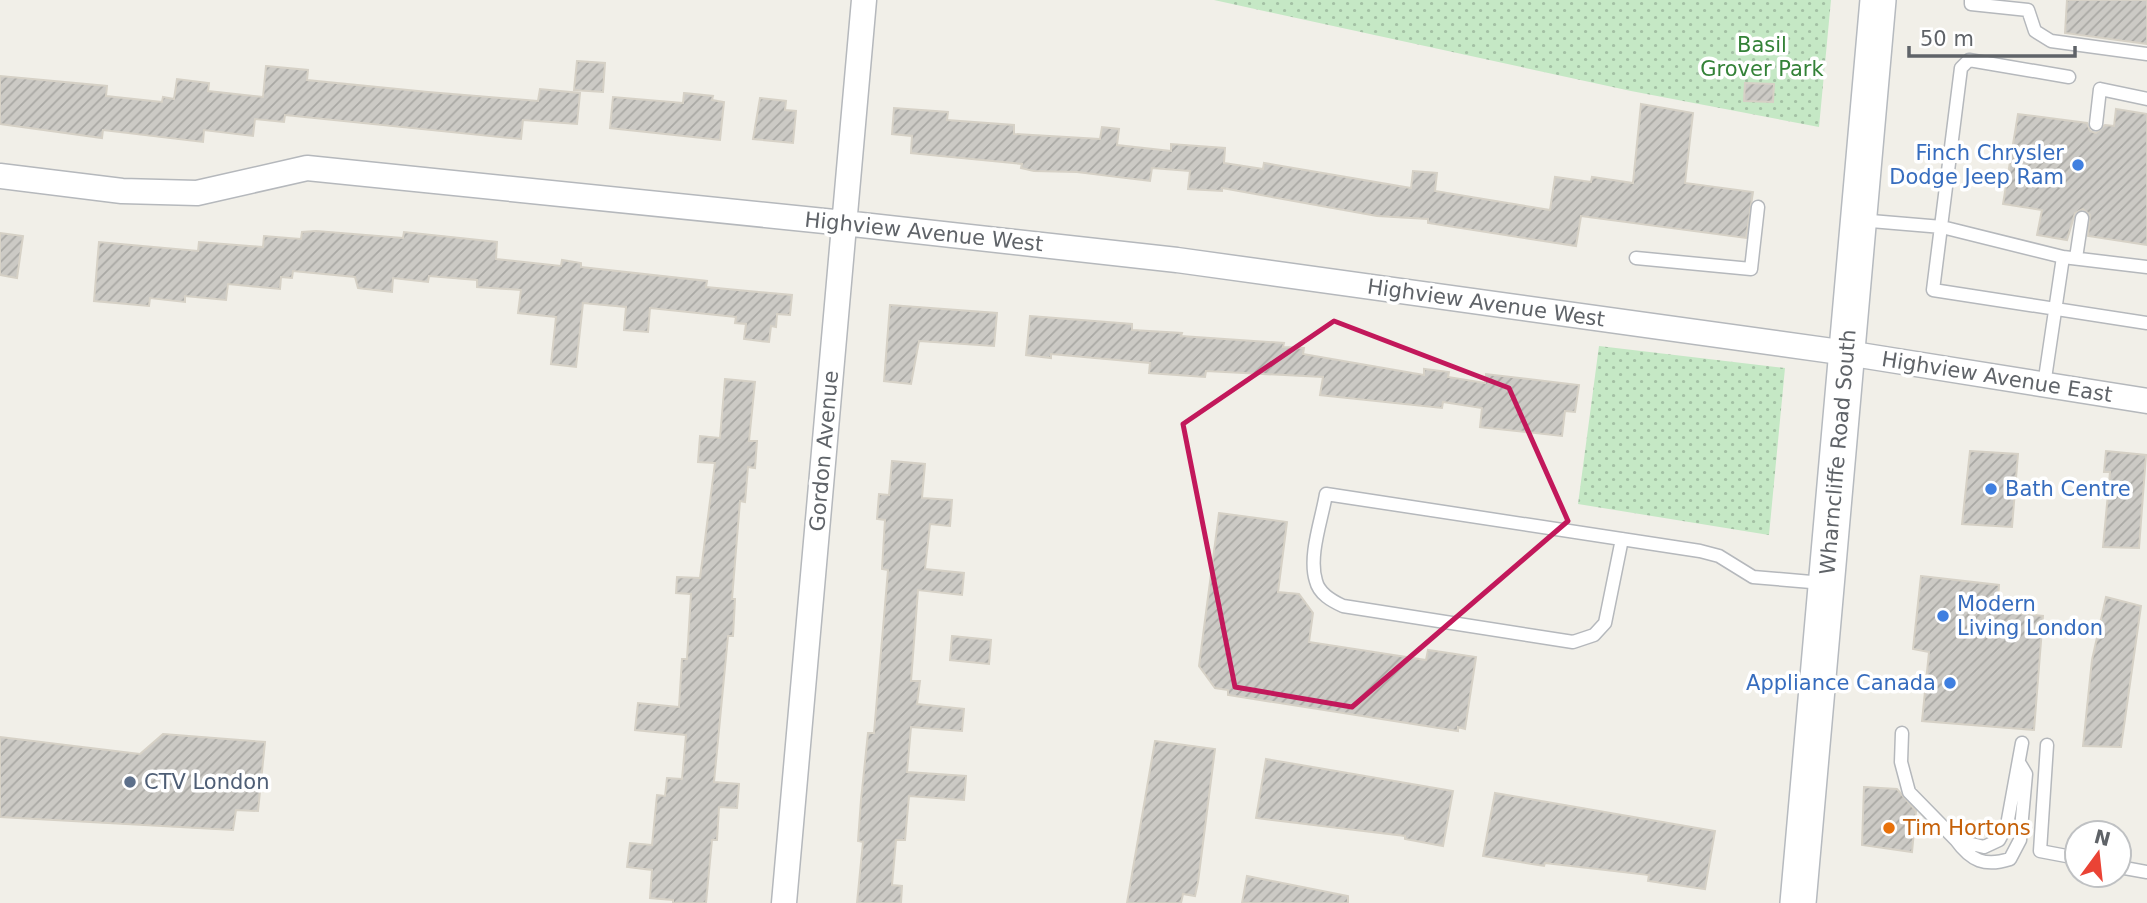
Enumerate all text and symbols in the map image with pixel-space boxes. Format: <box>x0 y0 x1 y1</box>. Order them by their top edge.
scale bar <box>1909 14 2075 58</box>
text: 50 m <box>1920 27 1974 51</box>
park label: Basil Grover Park <box>1700 33 1825 81</box>
place label: Finch Chrysler Dodge Jeep Ram <box>1889 141 2064 189</box>
marker: Finch Chrysler Dodge Jeep Ram <box>2070 157 2086 173</box>
street label: Highview Avenue West <box>804 208 1044 256</box>
street label: Highview Avenue West <box>1366 274 1606 332</box>
street label: Wharncliffe Road South <box>1815 328 1861 576</box>
street label: Highview Avenue East <box>1880 347 2114 407</box>
street label: Gordon Avenue <box>805 369 843 533</box>
place label: Bath Centre <box>2005 477 2131 501</box>
marker: Bath Centre <box>1983 481 1999 497</box>
place label: Modern Living London <box>1957 592 2103 640</box>
marker: Modern Living London <box>1935 608 1951 624</box>
place label: Appliance Canada <box>1746 671 1936 695</box>
marker: Appliance Canada <box>1942 675 1958 691</box>
place label: CTV London <box>144 770 270 794</box>
marker: CTV London <box>122 774 138 790</box>
place label: Tim Hortons <box>1902 816 2031 840</box>
north arrow <box>2063 819 2133 889</box>
marker: Tim Hortons <box>1881 820 1897 836</box>
text: N <box>2092 825 2113 850</box>

